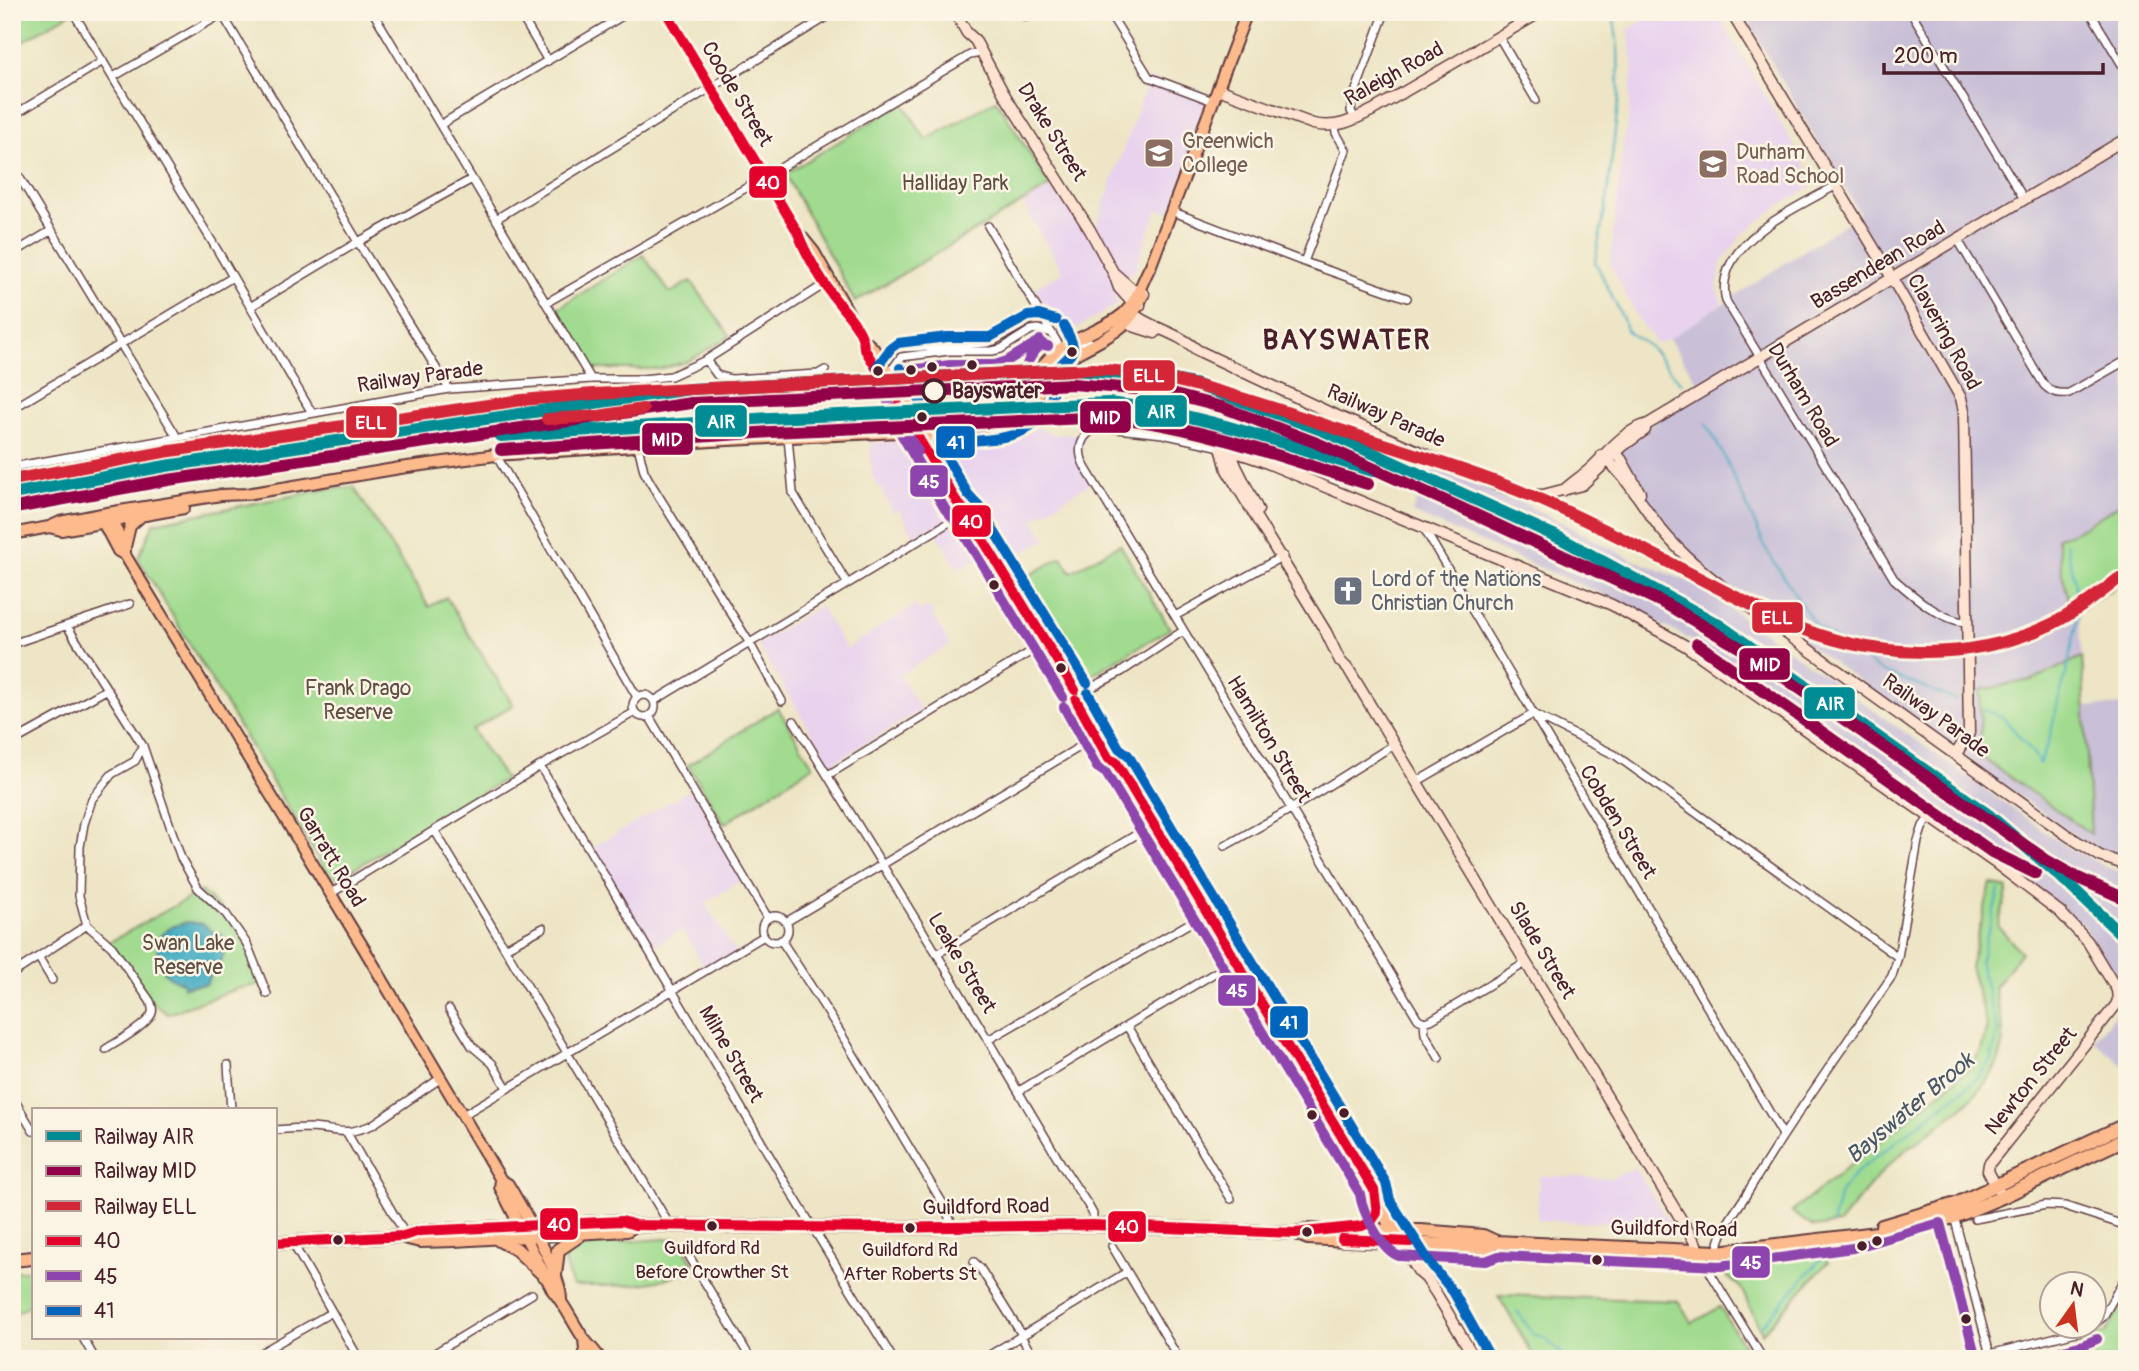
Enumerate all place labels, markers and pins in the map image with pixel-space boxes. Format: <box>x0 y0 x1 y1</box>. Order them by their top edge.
place label: Greenwich College <box>1182 128 1274 179</box>
school or university icon: Greenwich College <box>1142 136 1176 170</box>
place label: Durham Road School <box>1736 139 1844 190</box>
school or university icon: Durham Road School <box>1696 147 1730 181</box>
unlabelled marker <box>1065 345 1079 359</box>
unlabelled marker <box>965 358 979 372</box>
unlabelled marker <box>925 360 939 374</box>
unlabelled marker <box>904 363 918 377</box>
unlabelled marker <box>871 364 885 378</box>
place label: Bayswater <box>952 378 1042 405</box>
marker: Bayswater <box>922 379 946 403</box>
unlabelled marker <box>915 410 929 424</box>
place label: Lord of the Nations Christian Church <box>1371 566 1542 617</box>
church icon: Lord of the Nations Christian Church <box>1331 574 1365 608</box>
unlabelled marker <box>987 578 1001 592</box>
unlabelled marker <box>1054 661 1068 675</box>
unlabelled marker <box>1337 1106 1351 1120</box>
unlabelled marker <box>1305 1108 1319 1122</box>
marker: Guildford Rd Before Crowther St <box>705 1219 719 1233</box>
marker: Guildford Rd After Roberts St <box>903 1221 917 1235</box>
unlabelled marker <box>1300 1225 1314 1239</box>
unlabelled marker <box>331 1233 345 1247</box>
unlabelled marker <box>1870 1234 1884 1248</box>
place label: Guildford Rd Before Crowther St <box>635 1236 789 1284</box>
place label: Guildford Rd After Roberts St <box>843 1238 977 1286</box>
unlabelled marker <box>1855 1239 1869 1253</box>
unlabelled marker <box>1590 1253 1604 1267</box>
unlabelled marker <box>1959 1312 1973 1326</box>

